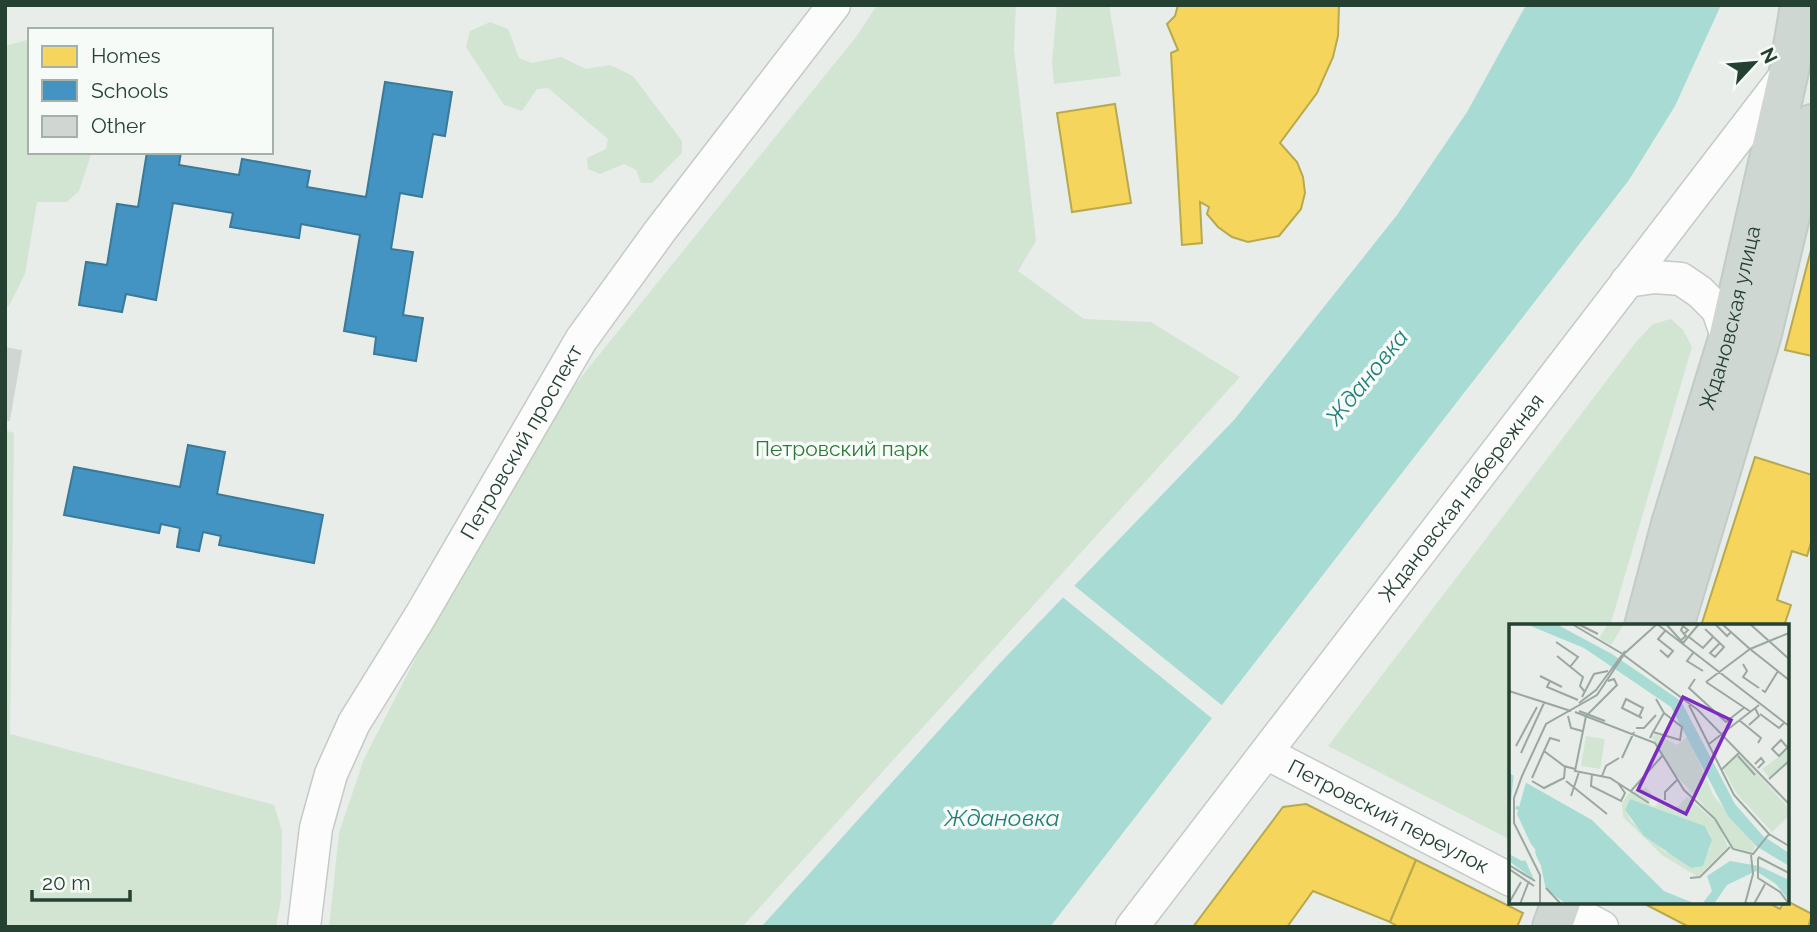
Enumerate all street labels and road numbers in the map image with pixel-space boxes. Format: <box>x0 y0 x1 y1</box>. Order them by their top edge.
street label: Ждановская улица <box>1694 223 1765 413</box>
street label: Петровский проспект <box>455 340 588 544</box>
street label: Ждановская набережная <box>1373 389 1549 607</box>
street label: Петровский переулок <box>1284 754 1494 878</box>

